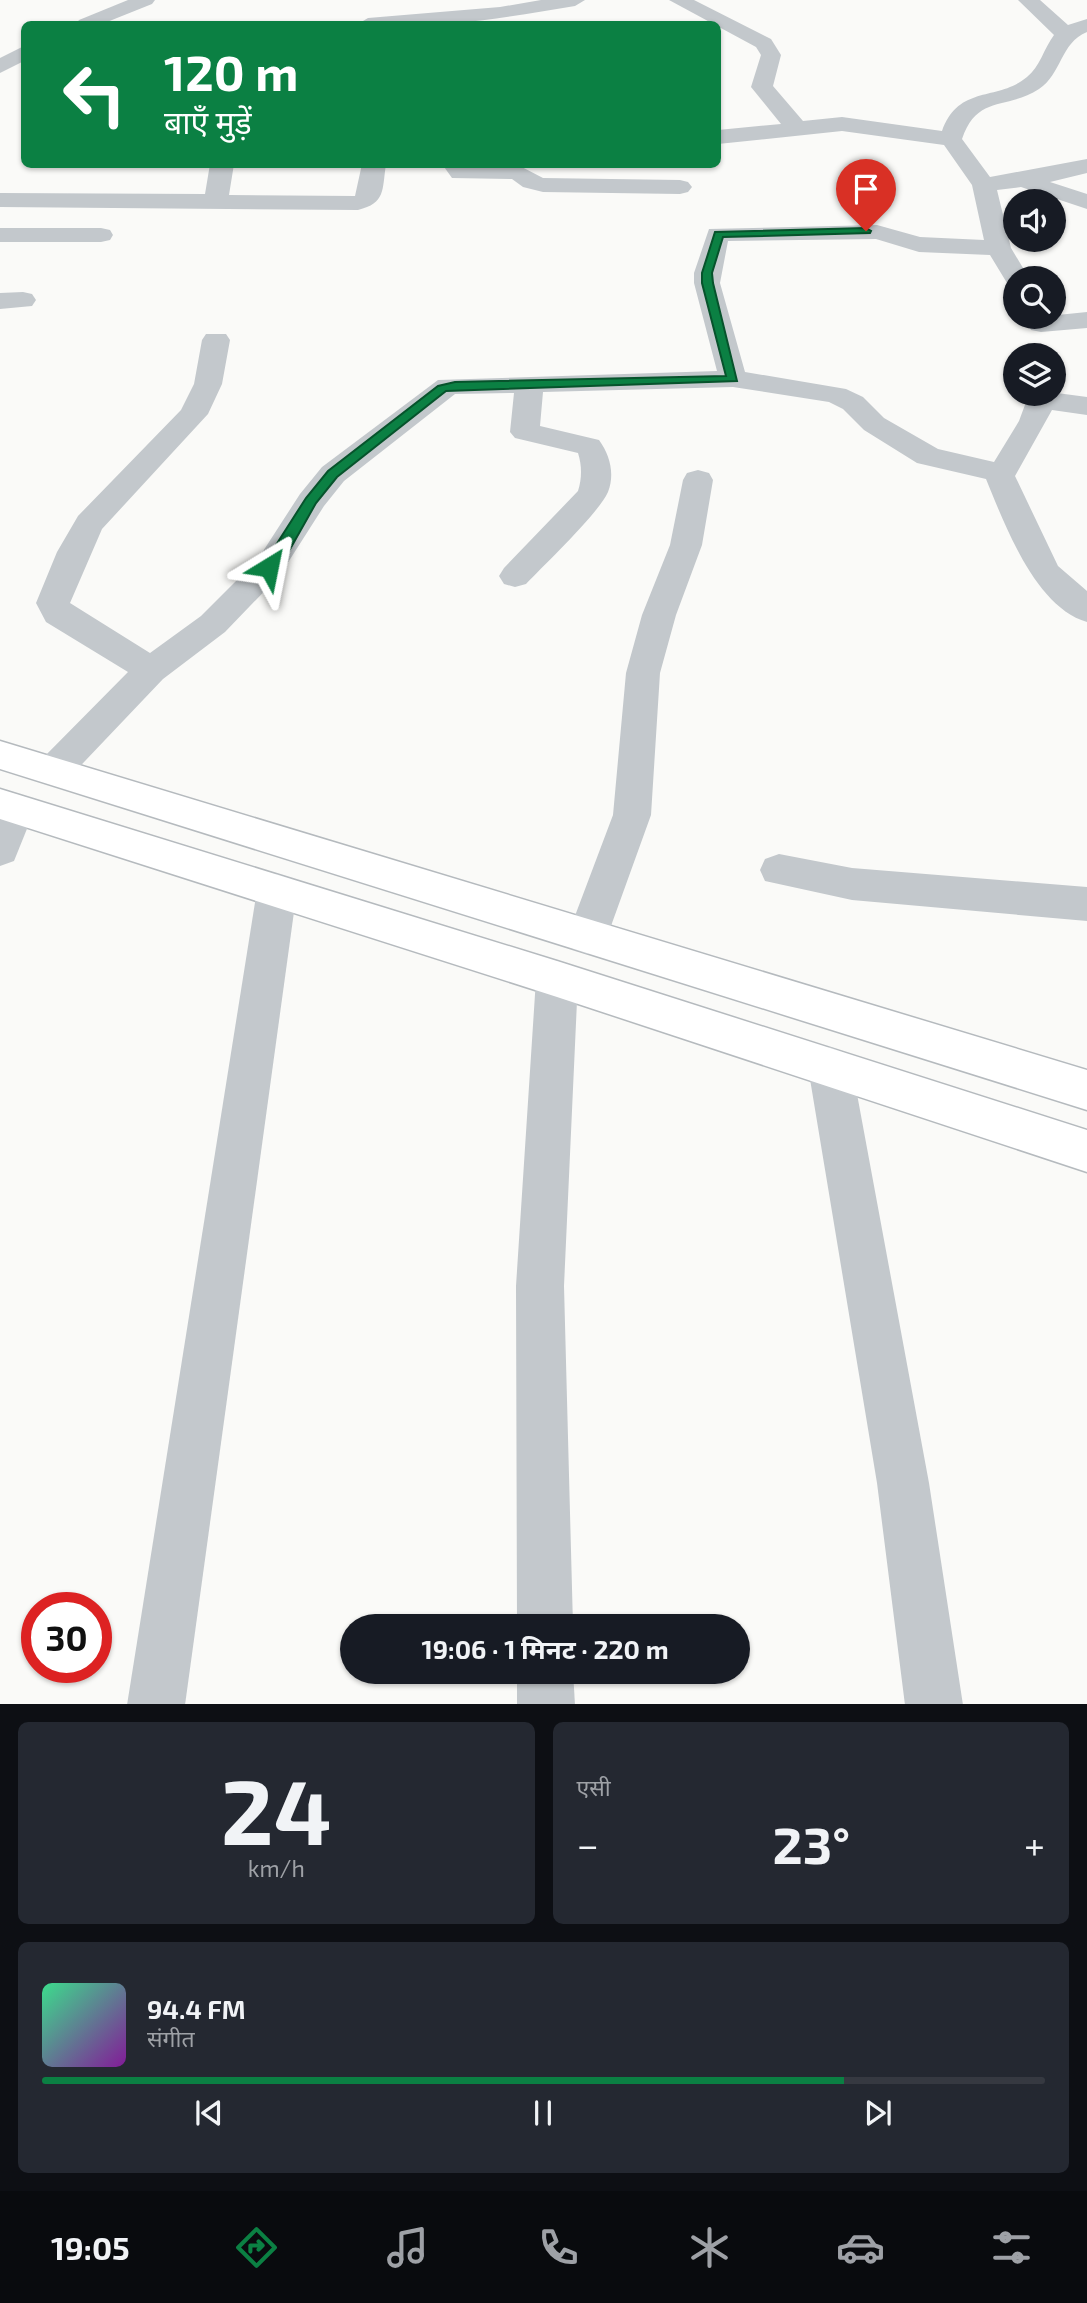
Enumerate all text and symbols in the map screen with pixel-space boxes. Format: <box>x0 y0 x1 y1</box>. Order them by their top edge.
text: 120 m <box>164 42 298 101</box>
icon: left <box>49 49 140 140</box>
text: बाएँ मुड़ें <box>164 102 252 140</box>
pin <box>836 159 896 231</box>
icon: arrive <box>847 170 885 208</box>
map controls <box>1003 189 1066 406</box>
button: sound <box>1003 189 1066 252</box>
button: search <box>1003 266 1066 329</box>
button: layers <box>1003 343 1066 406</box>
position arrow <box>232 530 306 604</box>
speed limit sign: 30 <box>21 1592 112 1683</box>
text: 19:06 · 1 मिनट · 220 m <box>421 1633 669 1664</box>
text: 24 <box>221 1754 332 1863</box>
text: एसी <box>577 1773 611 1801</box>
text: 23° <box>773 1812 850 1874</box>
text: − <box>577 1821 599 1867</box>
text: + <box>1024 1821 1045 1867</box>
text: km/h <box>248 1854 305 1882</box>
text: 94.4 FM <box>147 1993 246 2024</box>
text: संगीत <box>147 2024 195 2052</box>
icon: previous <box>190 2094 228 2132</box>
icon: pause <box>524 2094 562 2132</box>
icon: next <box>859 2094 897 2132</box>
icon: directions <box>232 2223 281 2272</box>
icon: music <box>383 2223 432 2272</box>
icon: phone <box>534 2223 583 2272</box>
icon: climate <box>685 2223 734 2272</box>
icon: car <box>836 2223 885 2272</box>
icon: filters <box>987 2223 1036 2272</box>
text: 19:05 <box>51 2228 130 2266</box>

